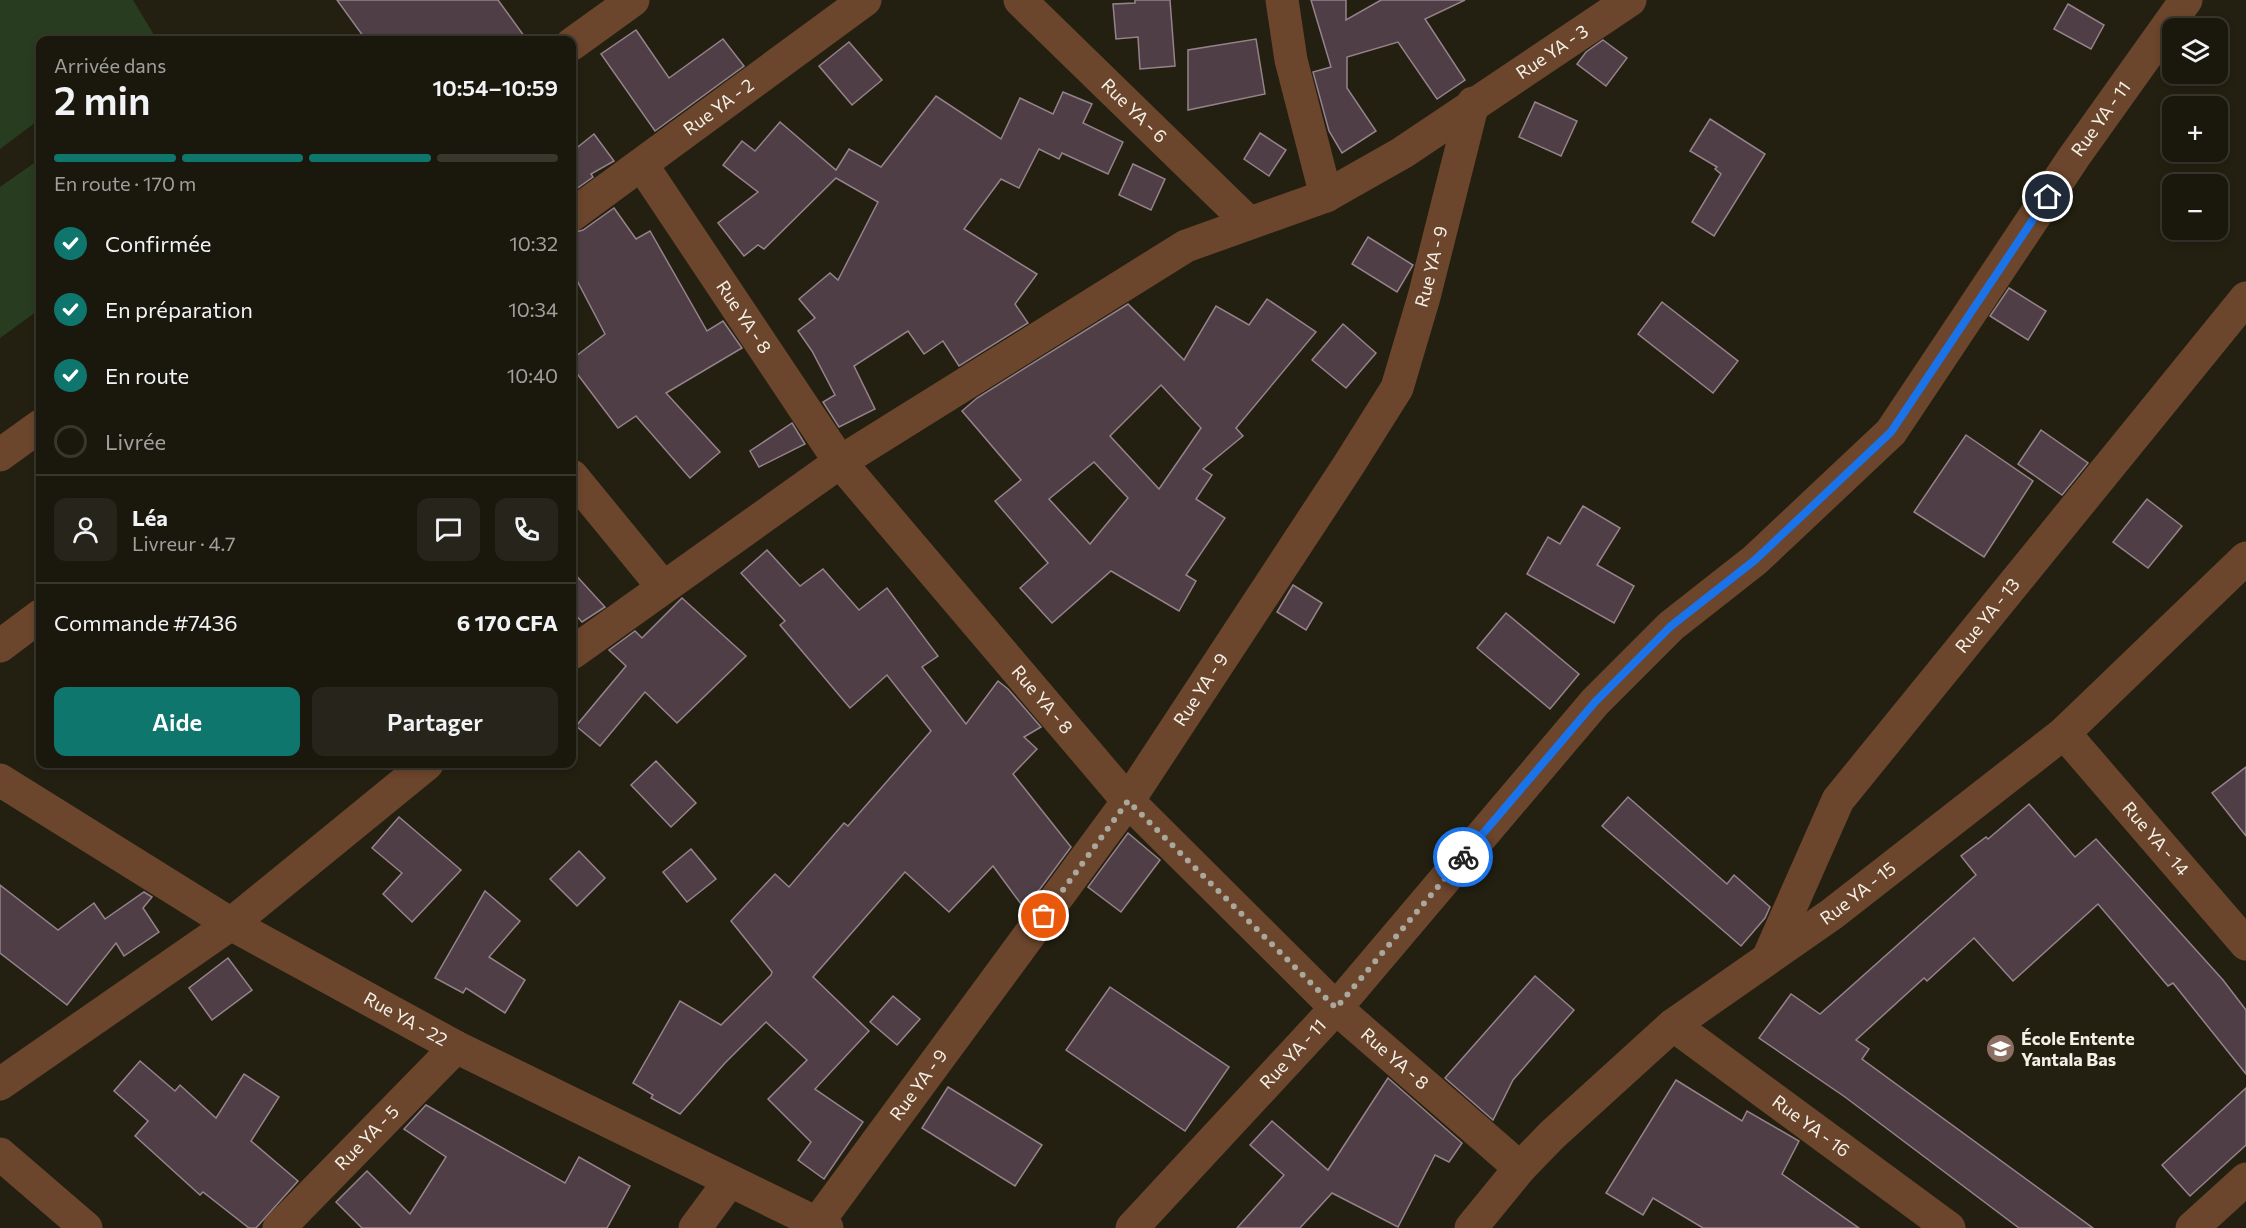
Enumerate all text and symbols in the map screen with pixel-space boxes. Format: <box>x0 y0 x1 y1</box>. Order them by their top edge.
map controls <box>2162 18 2228 240</box>
button: layers <box>2162 18 2228 84</box>
street label: Rue YA - 3 <box>1511 19 1592 83</box>
text: Arrivée dans <box>54 53 166 77</box>
street label: Rue YA - 2 <box>679 73 758 140</box>
street label: Rue YA - 6 <box>1097 73 1172 147</box>
text: 10:54–10:59 <box>432 74 558 101</box>
text: 2 min <box>54 75 151 123</box>
street label: Rue YA - 11 <box>2066 76 2135 160</box>
button: + <box>2162 96 2228 162</box>
text: En route · 170 m <box>54 171 196 195</box>
pin <box>2022 171 2073 222</box>
button: − <box>2162 174 2228 240</box>
icon: home <box>2031 180 2064 213</box>
street label: Rue YA - 9 <box>1410 223 1452 310</box>
icon: check <box>54 227 87 260</box>
text: Confirmée <box>105 230 211 257</box>
text: 10:32 <box>509 231 558 255</box>
street label: Rue YA - 8 <box>712 276 777 357</box>
icon: check <box>54 293 87 326</box>
text: En préparation <box>105 296 253 323</box>
text: 10:34 <box>508 297 558 321</box>
icon: check <box>54 359 87 392</box>
text: En route <box>105 362 189 389</box>
text: 10:40 <box>507 363 558 387</box>
text: Livrée <box>105 428 166 455</box>
button: person <box>54 498 117 561</box>
button: chat <box>417 498 480 561</box>
button: phone <box>495 498 558 561</box>
text: Léa <box>132 504 168 531</box>
text: Livreur · 4.7 <box>132 531 236 555</box>
street label: Rue YA - 13 <box>1950 573 2024 657</box>
text: Commande #7436 <box>54 609 238 636</box>
text: 6 170 CFA <box>457 609 558 636</box>
street label: Rue YA - 9 <box>1168 648 1232 730</box>
street label: Rue YA - 8 <box>1008 660 1078 738</box>
button: Aide <box>54 687 300 756</box>
button: Partager <box>312 687 558 756</box>
street label: Rue YA - 14 <box>2118 797 2194 880</box>
courier <box>1433 827 1493 887</box>
icon: bike <box>1447 841 1480 874</box>
street label: Rue YA - 15 <box>1815 856 1900 929</box>
pin <box>1018 890 1069 941</box>
icon: bag <box>1027 899 1060 932</box>
street label: Rue YA - 22 <box>360 987 452 1050</box>
street label: Rue YA - 11 <box>1255 1014 1330 1093</box>
street label: Rue YA - 8 <box>1357 1023 1434 1094</box>
place label: École Entente Yantala Bas <box>2021 1027 2135 1070</box>
school or university icon: École Entente Yantala Bas <box>1984 1033 2016 1065</box>
street label: Rue YA - 9 <box>885 1045 951 1124</box>
street label: Rue YA - 16 <box>1768 1090 1854 1161</box>
street label: Rue YA - 5 <box>330 1100 403 1174</box>

